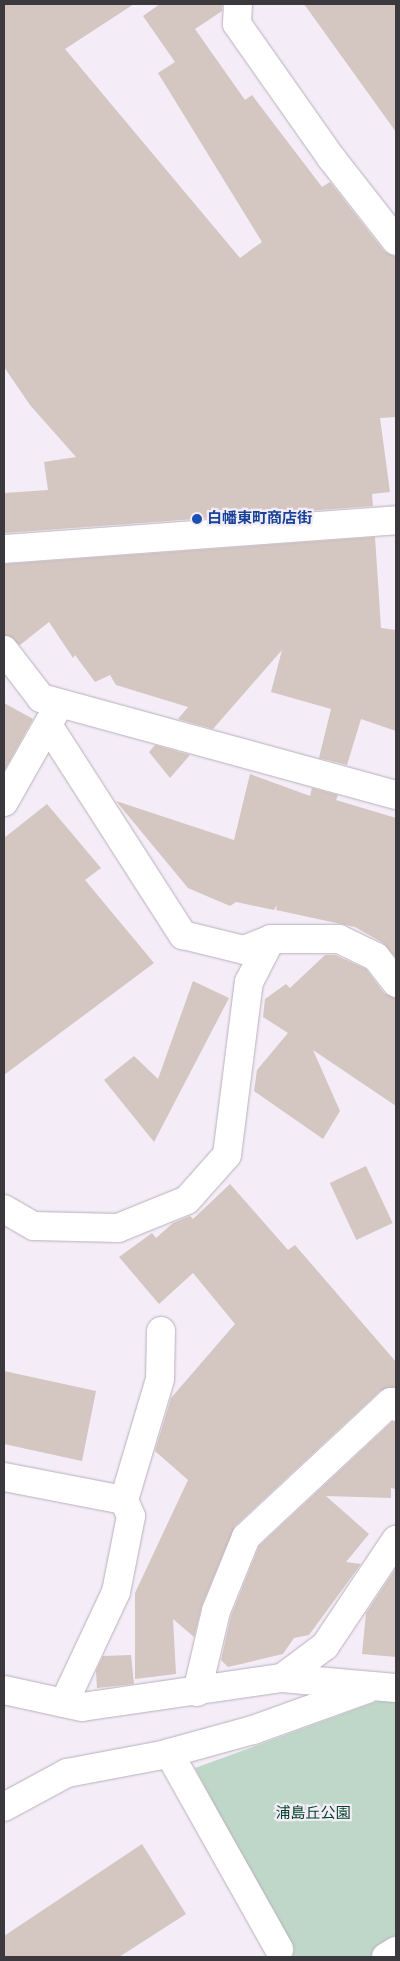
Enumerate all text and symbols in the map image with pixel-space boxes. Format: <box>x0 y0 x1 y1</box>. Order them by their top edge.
place label: 白幡東町商店街 <box>207 510 312 528</box>
marker: 白幡東町商店街 <box>191 513 203 525</box>
park label: 浦島丘公園 <box>276 1805 350 1823</box>

